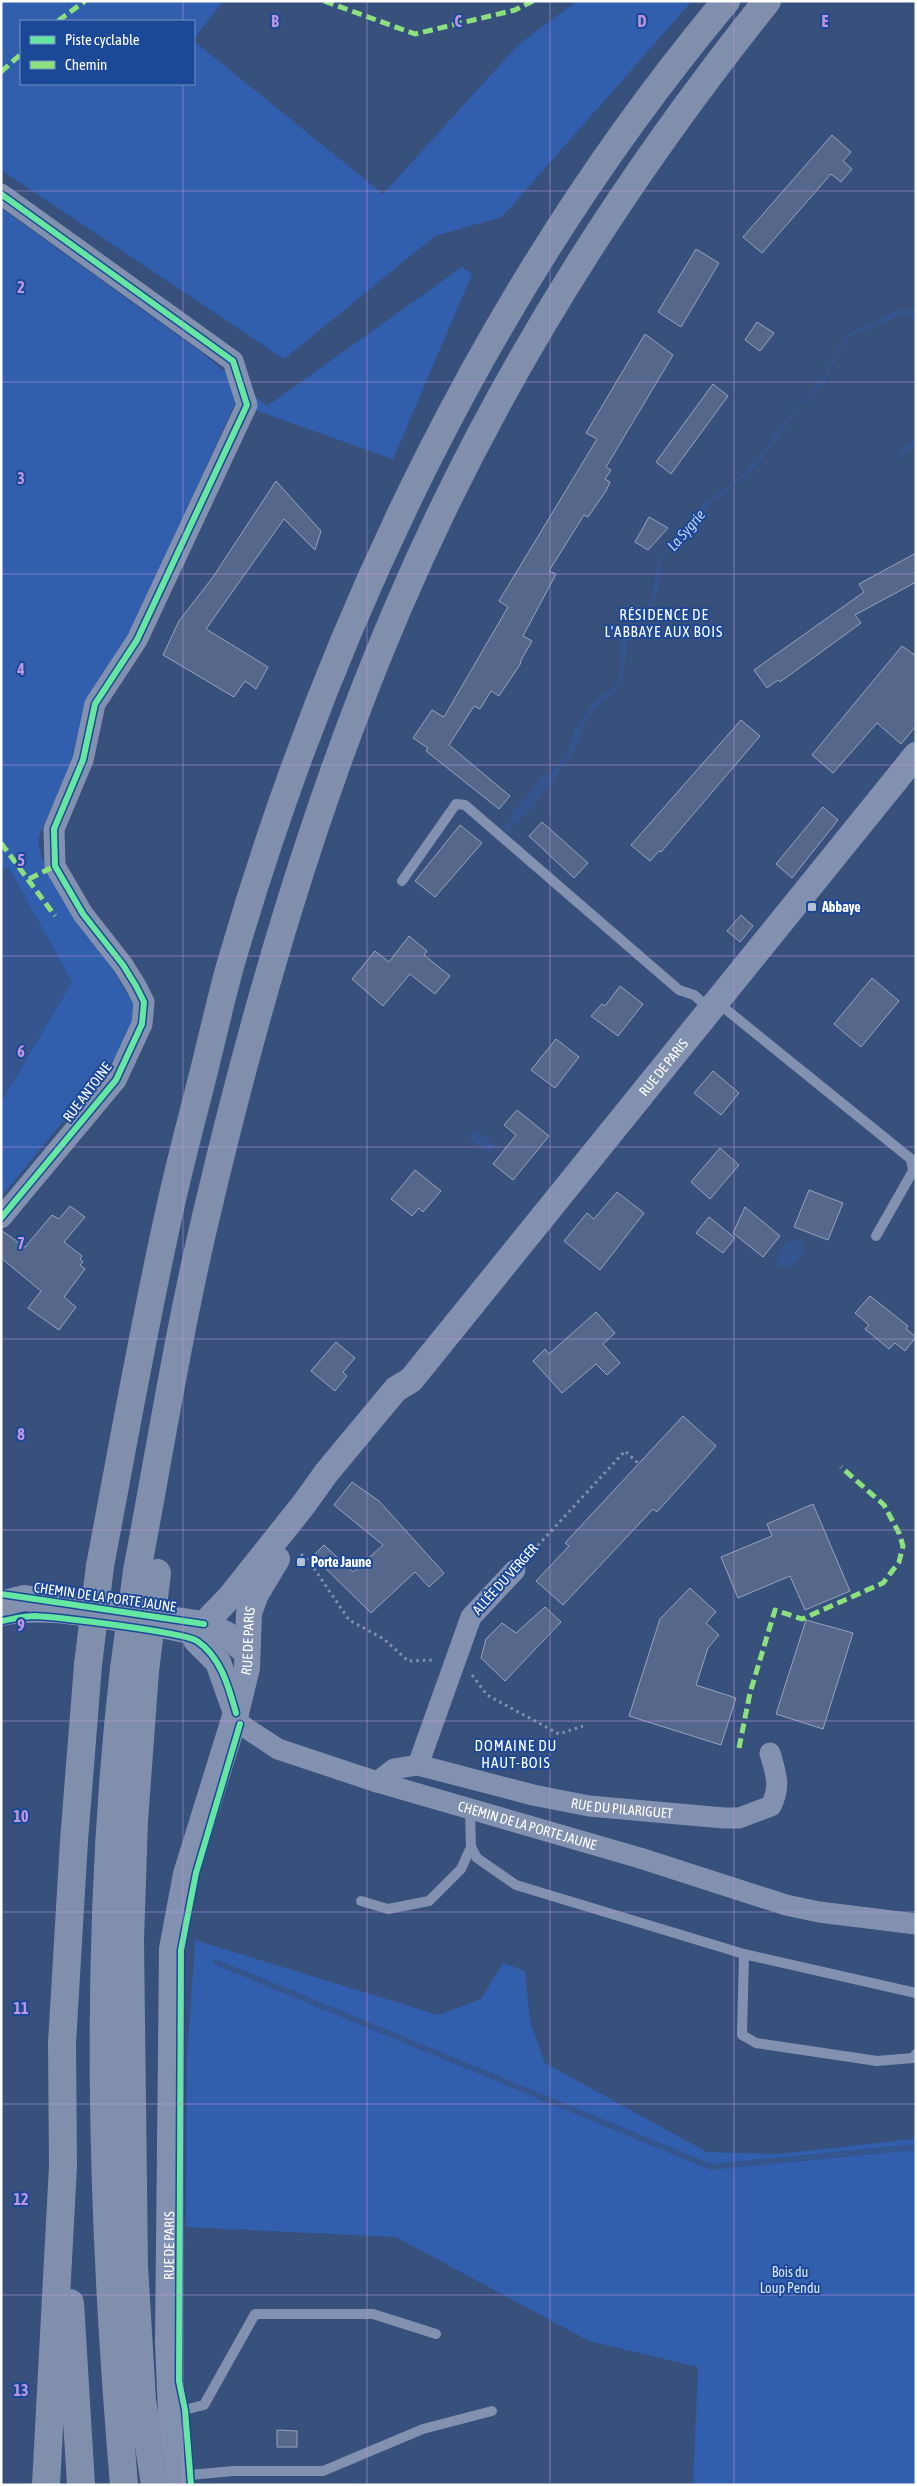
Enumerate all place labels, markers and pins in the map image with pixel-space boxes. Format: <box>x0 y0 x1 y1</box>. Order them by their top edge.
place label: Abbaye <box>821 899 861 915</box>
marker: Abbaye <box>806 901 818 913</box>
place label: Porte Jaune <box>311 1554 371 1570</box>
marker: Porte Jaune <box>295 1556 307 1568</box>

